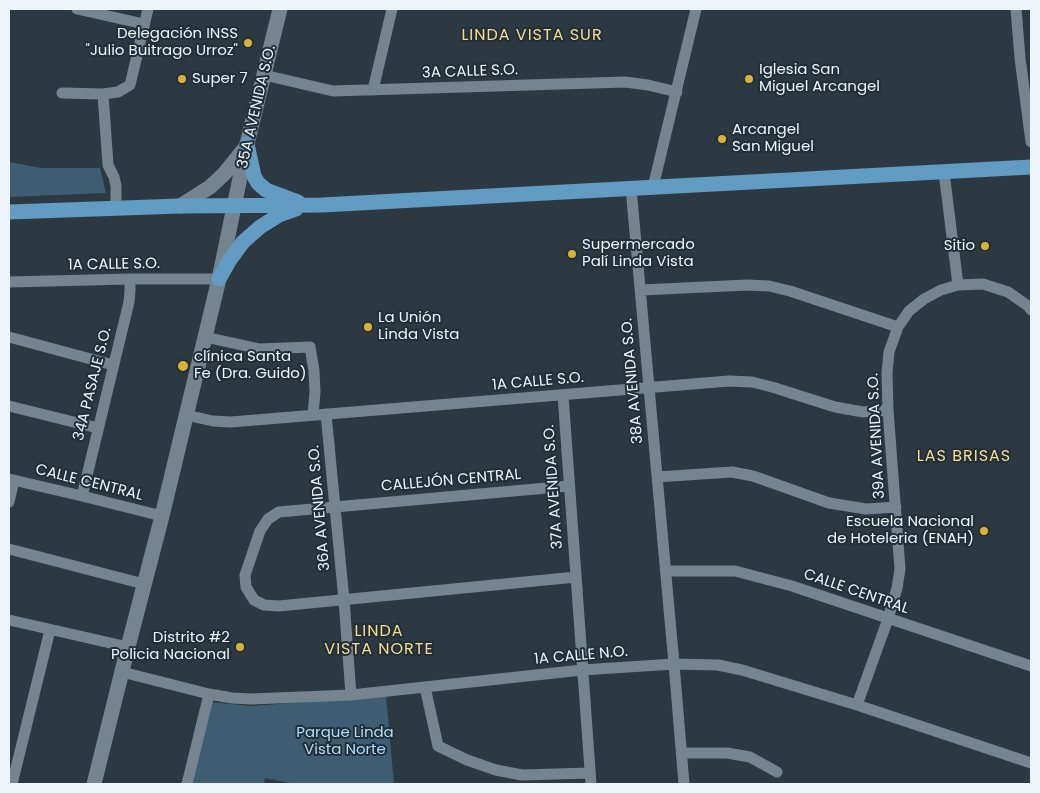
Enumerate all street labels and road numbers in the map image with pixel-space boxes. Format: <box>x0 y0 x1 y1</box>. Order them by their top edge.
street label: 35A AVENIDA S.O. <box>234 44 280 170</box>
street label: 3A CALLE S.O. <box>422 61 518 83</box>
street label: 1A CALLE S.O. <box>68 255 160 275</box>
street label: 38A AVENIDA S.O. <box>619 317 647 445</box>
street label: 34A PASAJE S.O. <box>70 325 116 443</box>
street label: 1A CALLE S.O. <box>491 369 585 395</box>
street label: 39A AVENIDA S.O. <box>865 373 889 499</box>
street label: 37A AVENIDA S.O. <box>541 424 567 550</box>
street label: 36A AVENIDA S.O. <box>306 444 334 572</box>
street label: CALLE CENTRAL <box>33 461 145 505</box>
street label: CALLEJÓN CENTRAL <box>380 466 522 496</box>
street label: CALLE CENTRAL <box>801 566 911 618</box>
street label: 1A CALLE N.O. <box>533 643 629 669</box>

